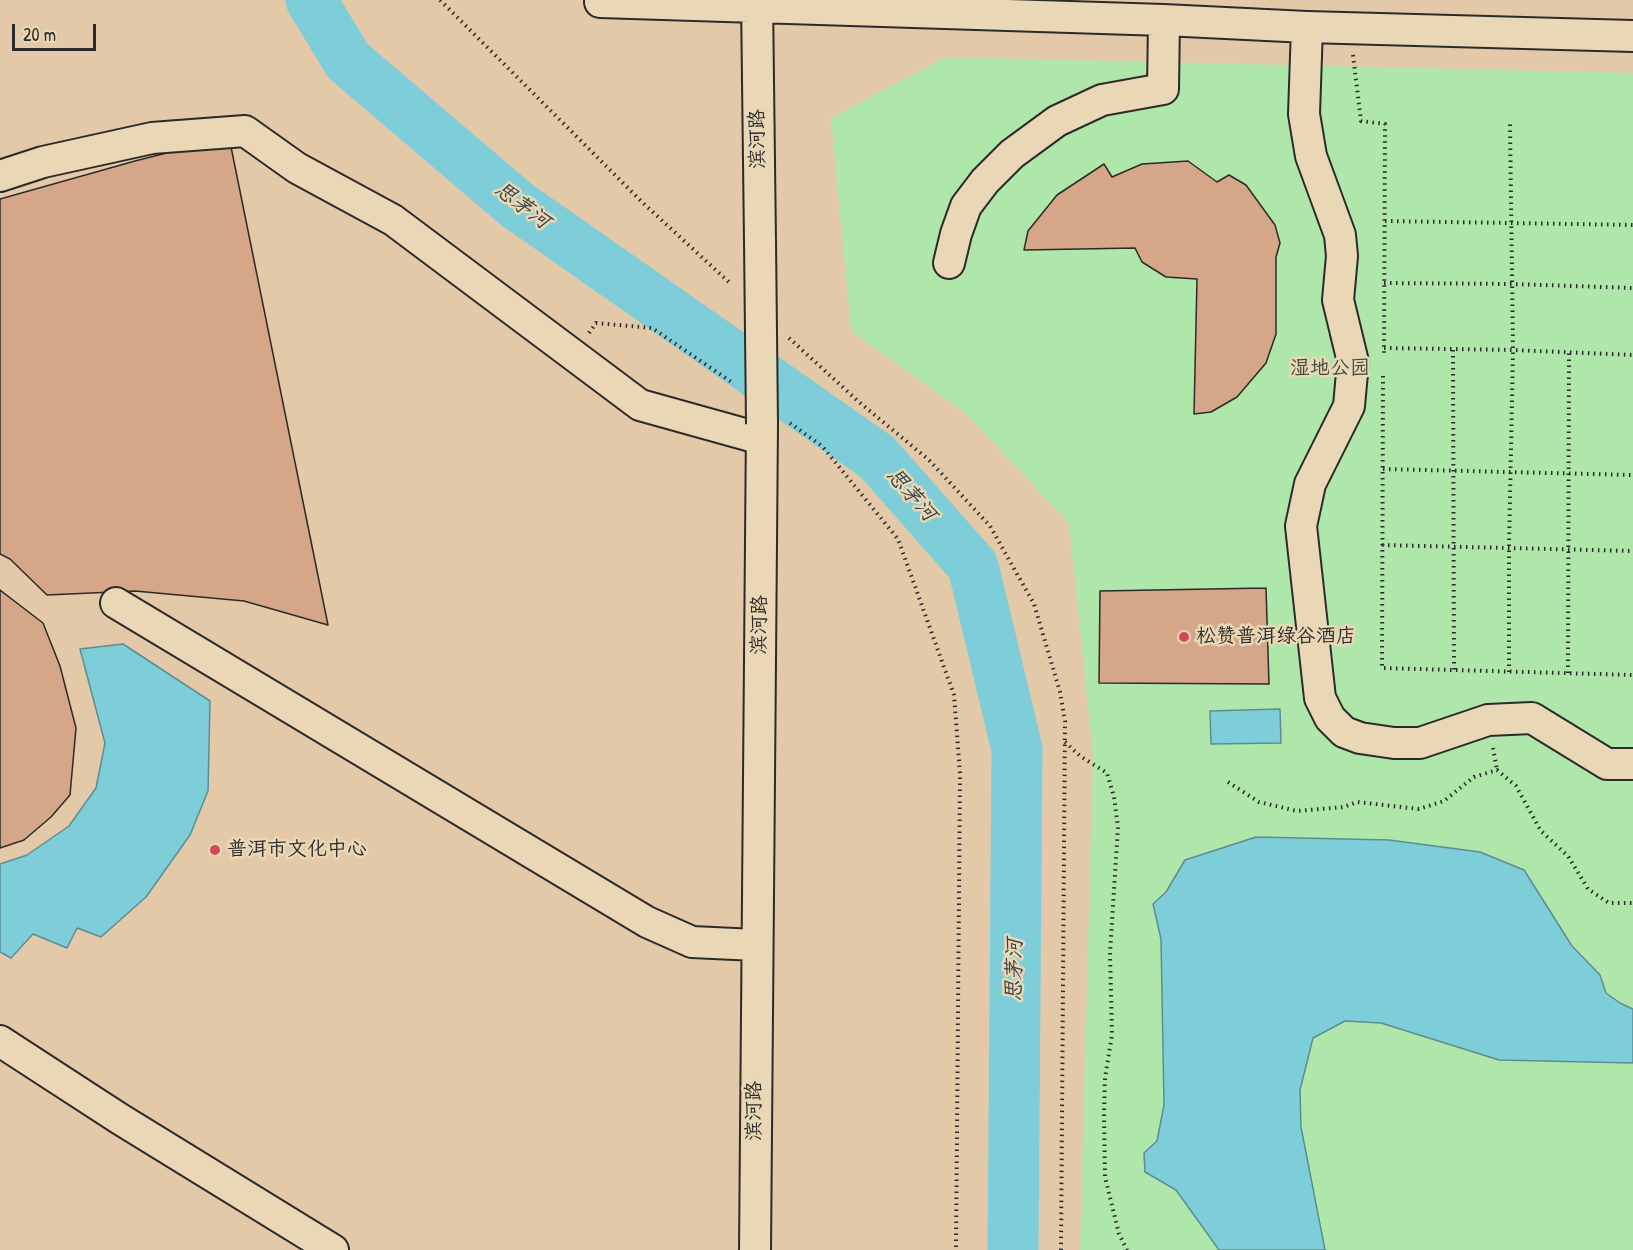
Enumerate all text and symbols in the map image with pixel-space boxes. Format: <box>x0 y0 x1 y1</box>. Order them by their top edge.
scale bar <box>15 12 99 50</box>
text: 20 m <box>23 22 56 47</box>
street label: 滨河路 <box>745 109 771 169</box>
water label: 思茅河 <box>489 177 555 235</box>
park label: 湿地公园 <box>1290 357 1370 381</box>
water label: 思茅河 <box>881 463 941 527</box>
street label: 滨河路 <box>747 595 773 655</box>
place label: 松赞普洱绿谷酒店 <box>1196 625 1356 649</box>
marker: 松赞普洱绿谷酒店 <box>1177 630 1191 644</box>
place label: 普洱市文化中心 <box>227 838 367 862</box>
marker: 普洱市文化中心 <box>208 843 222 857</box>
water label: 思茅河 <box>1002 938 1028 1002</box>
street label: 滨河路 <box>743 1081 767 1141</box>

